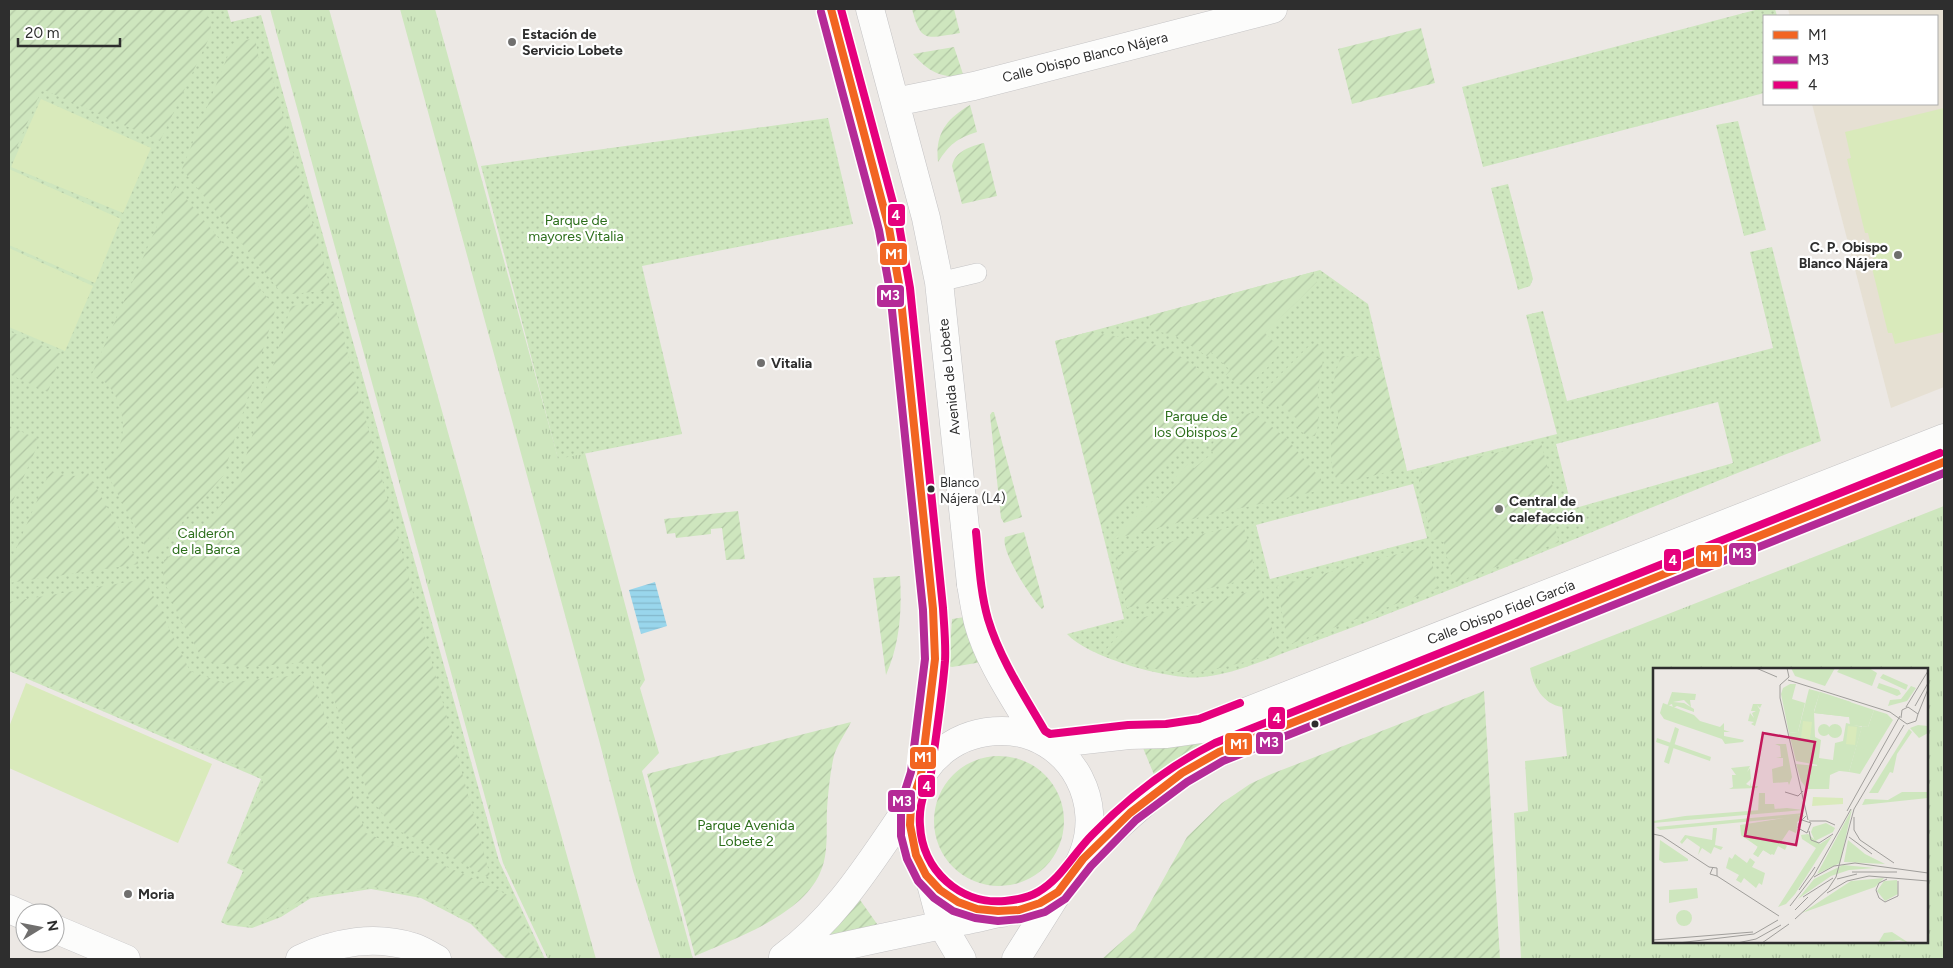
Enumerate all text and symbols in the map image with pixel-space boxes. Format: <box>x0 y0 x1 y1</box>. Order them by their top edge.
scale bar <box>18 15 120 47</box>
legend <box>1763 15 1938 105</box>
text: 20 m <box>25 24 59 42</box>
place label: Estación de Servicio Lobete <box>522 26 623 59</box>
text: M1 <box>1808 26 1827 44</box>
street label: Calle Obispo Blanco Nájera <box>1001 29 1170 86</box>
marker: Estación de Servicio Lobete <box>506 36 518 48</box>
text: M3 <box>1808 51 1829 69</box>
text: 4 <box>1808 76 1817 94</box>
line badge: 4 <box>887 203 906 227</box>
text: 4 <box>892 207 901 224</box>
park label: Parque de mayores Vitalia <box>528 212 624 245</box>
place label: C. P. Obispo Blanco Nájera <box>1799 239 1888 272</box>
line badge: M1 <box>879 242 908 266</box>
text: M1 <box>885 246 903 263</box>
marker: C. P. Obispo Blanco Nájera <box>1892 249 1904 261</box>
line badge: M3 <box>876 284 905 308</box>
text: M3 <box>880 287 900 304</box>
street label: Avenida de Lobete <box>935 317 964 436</box>
place label: Vitalia <box>771 355 812 372</box>
marker: Vitalia <box>755 357 767 369</box>
park label: Parque de los Obispos 2 <box>1154 408 1238 441</box>
place label: Blanco Nájera (L4) <box>940 475 1006 506</box>
marker: Blanco Nájera (L4) <box>926 484 936 494</box>
place label: Central de calefacción <box>1509 493 1583 526</box>
marker: Central de calefacción <box>1493 503 1505 515</box>
park label: Calderón de la Barca <box>172 525 240 558</box>
line badge: M3 <box>1728 542 1757 566</box>
line badge: M1 <box>1695 544 1723 568</box>
text: M3 <box>1732 545 1752 562</box>
line badge: 4 <box>1663 548 1682 572</box>
text: M1 <box>1700 548 1718 565</box>
text: 4 <box>1669 552 1678 569</box>
street label: Calle Obispo Fidel García <box>1425 576 1577 649</box>
inset map <box>1653 668 1928 943</box>
line badge: 4 <box>1267 706 1286 730</box>
text: 4 <box>1273 710 1282 727</box>
unlabelled marker <box>1310 719 1320 729</box>
line badge: M3 <box>1255 731 1284 755</box>
line badge: M1 <box>1224 732 1253 756</box>
text: M3 <box>1259 734 1279 751</box>
text: M1 <box>1230 736 1248 753</box>
line badge: M1 <box>909 746 937 770</box>
text: M1 <box>914 749 932 766</box>
line badge: 4 <box>917 774 936 798</box>
text: 4 <box>923 778 932 795</box>
line badge: M3 <box>887 789 916 813</box>
text: M3 <box>892 793 912 810</box>
park label: Parque Avenida Lobete 2 <box>697 817 795 850</box>
place label: Moria <box>138 886 175 903</box>
marker: Moria <box>122 888 134 900</box>
north arrow <box>15 903 65 953</box>
text: N <box>43 919 62 933</box>

